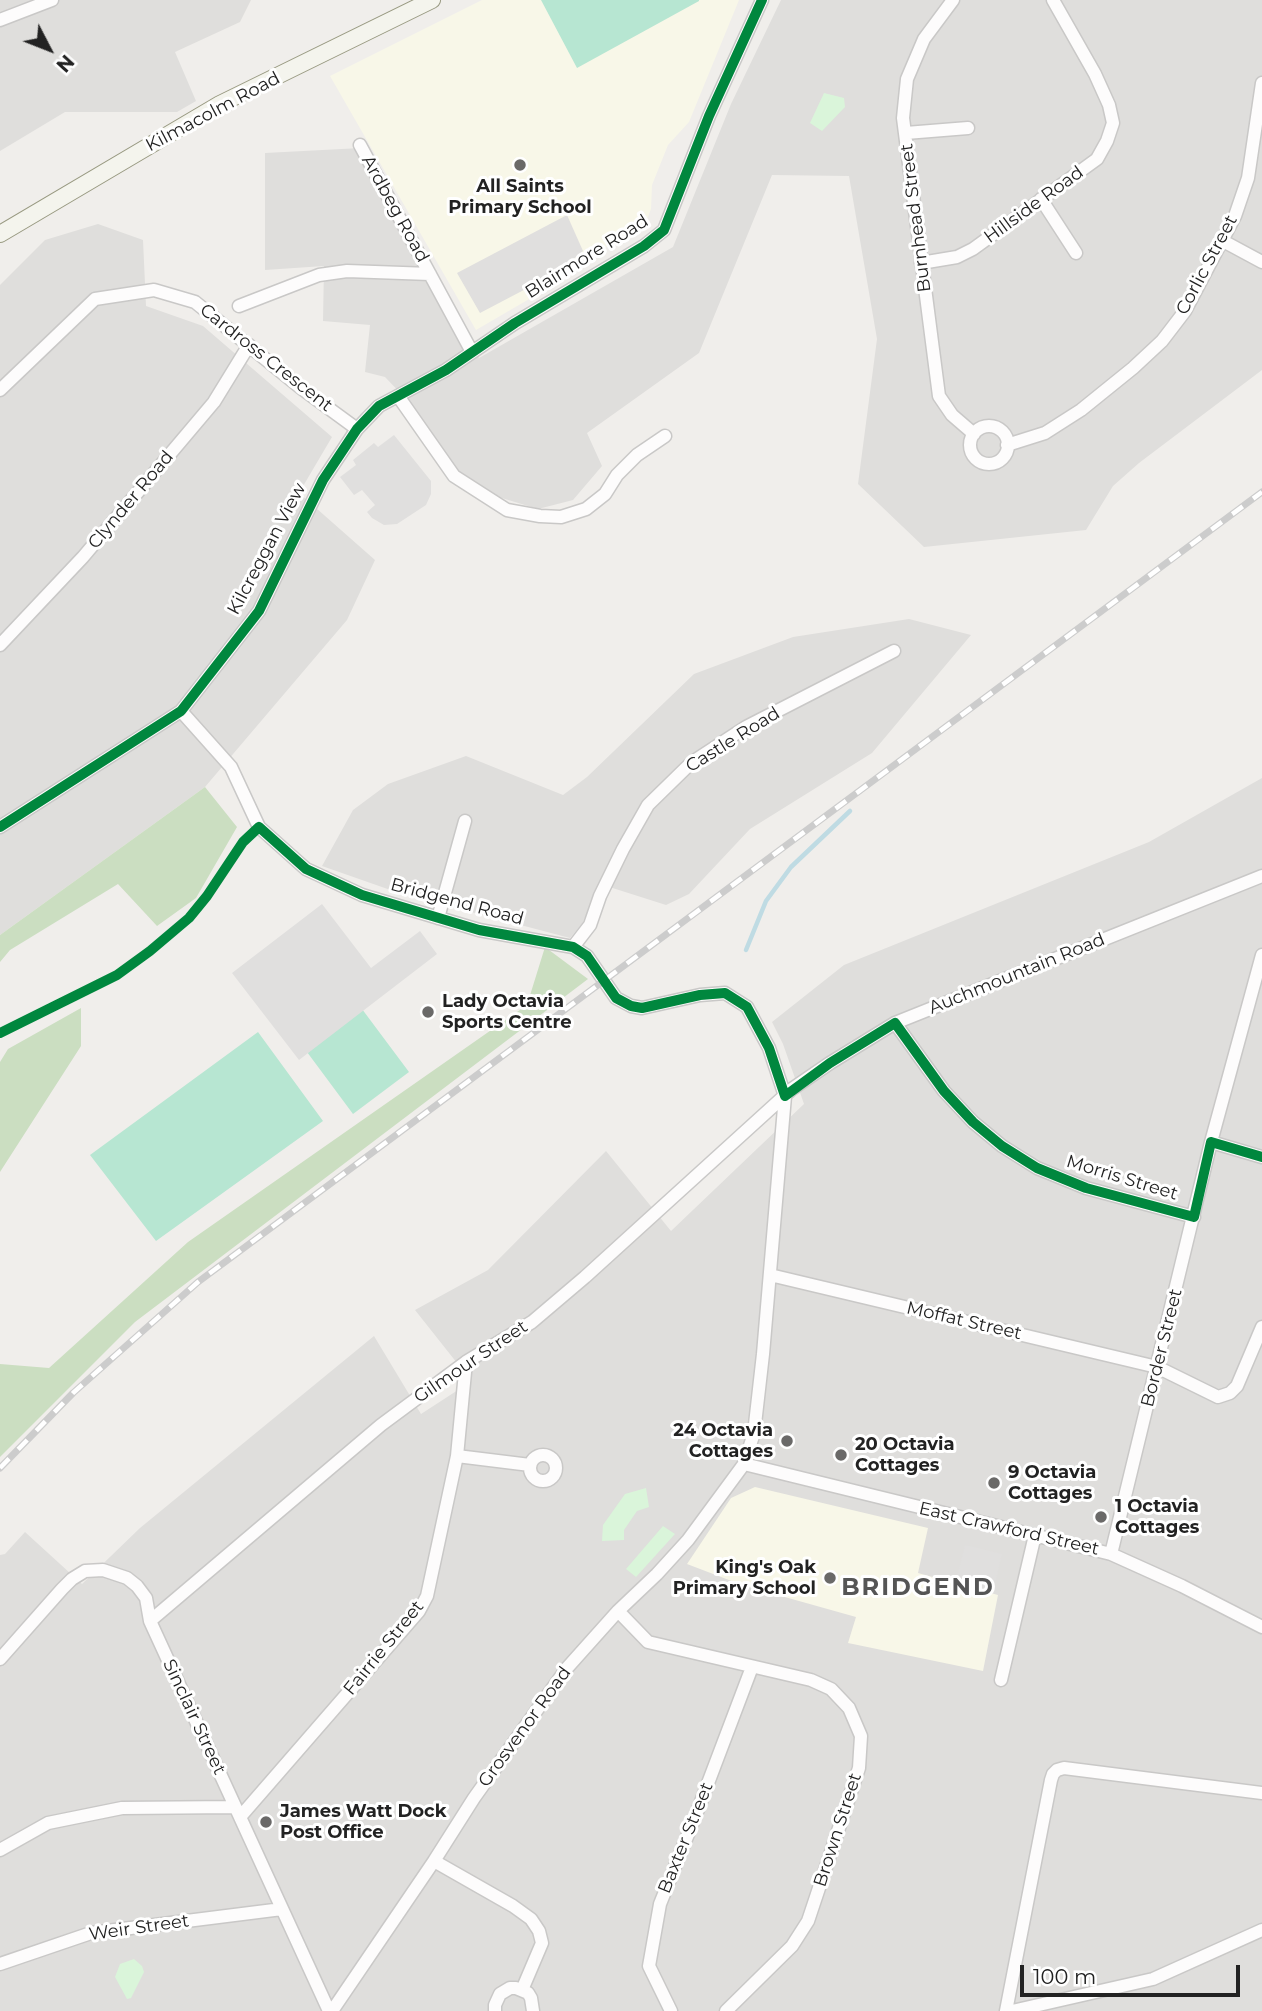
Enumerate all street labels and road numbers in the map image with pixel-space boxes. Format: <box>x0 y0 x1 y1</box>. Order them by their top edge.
street label: Kilmacolm Road <box>142 67 284 157</box>
street label: Burnhead Street <box>896 142 936 294</box>
street label: Ardbeg Road <box>357 152 433 266</box>
street label: Hillside Road <box>980 162 1088 248</box>
street label: Blairmore Road <box>521 210 653 304</box>
street label: Corlic Street <box>1172 212 1242 318</box>
street label: Cardross Crescent <box>195 299 337 417</box>
street label: Clynder Road <box>84 447 178 553</box>
street label: Kilcreggan View <box>223 479 311 619</box>
street label: Castle Road <box>682 703 784 777</box>
street label: Bridgend Road <box>388 874 526 930</box>
street label: Auchmountain Road <box>926 929 1108 1019</box>
street label: Morris Street <box>1064 1151 1180 1205</box>
street label: Border Street <box>1137 1287 1187 1409</box>
street label: Moffat Street <box>904 1297 1024 1345</box>
street label: Gilmour Street <box>410 1316 532 1408</box>
street label: East Crawford Street <box>917 1498 1101 1560</box>
street label: Fairrie Street <box>339 1596 429 1700</box>
street label: Sinclair Street <box>158 1656 230 1778</box>
street label: Grosvenor Road <box>474 1663 576 1791</box>
street label: Brown Street <box>809 1770 867 1890</box>
street label: Baxter Street <box>654 1779 718 1897</box>
street label: Weir Street <box>87 1910 191 1946</box>

